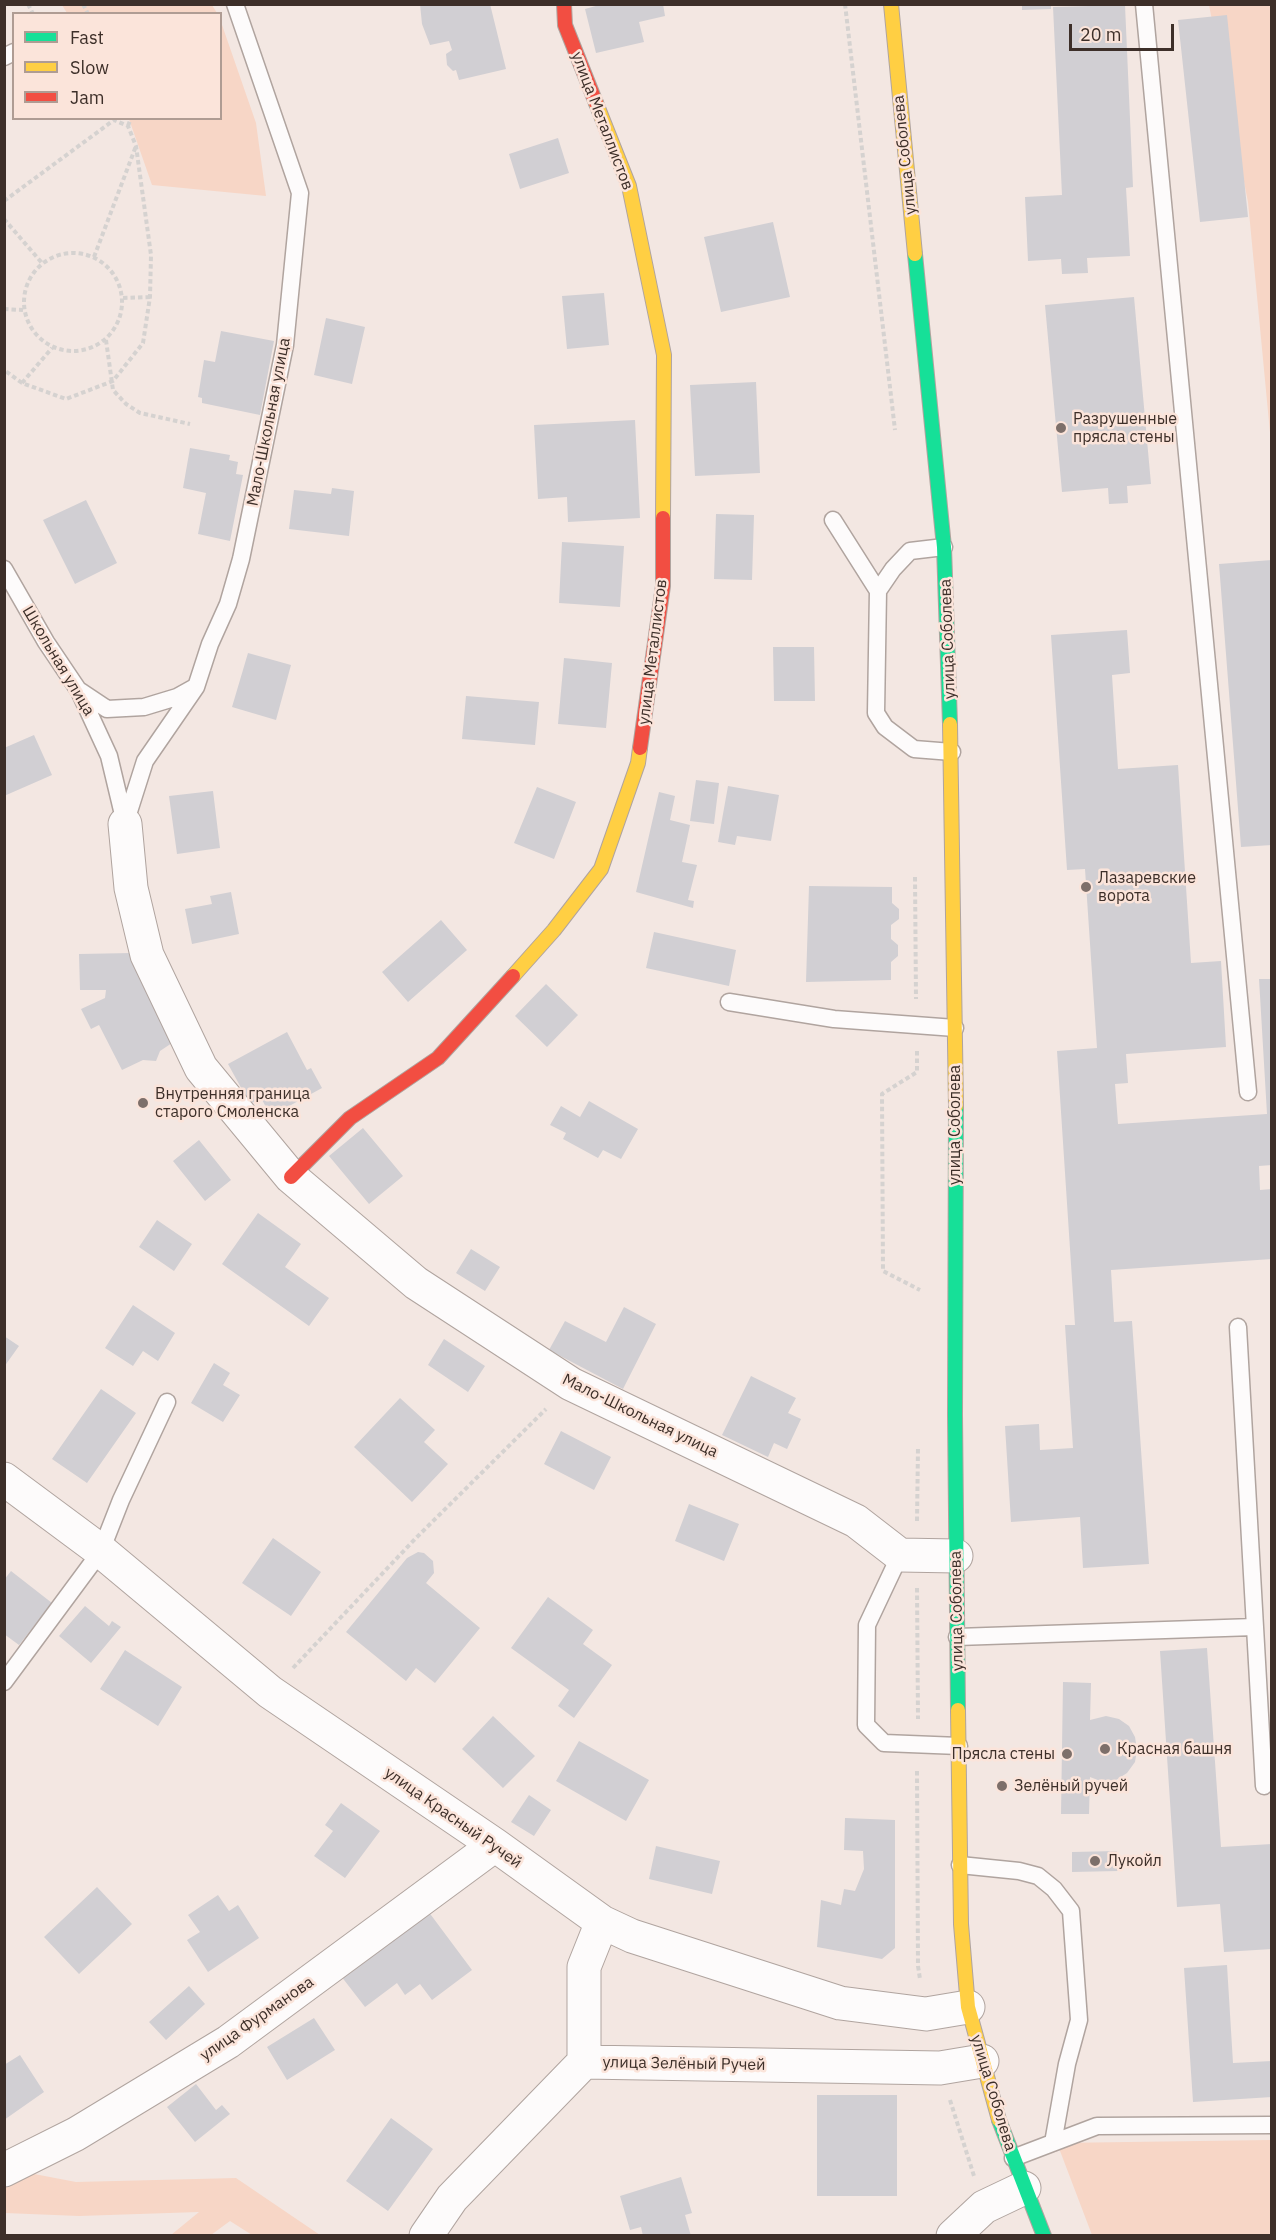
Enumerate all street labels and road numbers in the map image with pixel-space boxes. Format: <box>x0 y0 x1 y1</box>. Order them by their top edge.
street label: улица Металлистов <box>567 49 637 193</box>
street label: улица Соболева <box>889 94 921 216</box>
street label: Мало-Школьная улица <box>243 336 295 508</box>
street label: улица Металлистов <box>635 578 671 726</box>
street label: улица Соболева <box>936 579 960 699</box>
street label: Школьная улица <box>18 603 98 719</box>
street label: улица Соболева <box>945 1065 965 1185</box>
street label: Мало-Школьная улица <box>559 1370 721 1462</box>
street label: улица Соболева <box>946 1551 968 1671</box>
street label: улица Красный Ручей <box>381 1763 525 1873</box>
street label: улица Фурманова <box>196 1973 318 2065</box>
street label: улица Соболева <box>966 2033 1020 2153</box>
street label: улица Зелёный Ручей <box>602 2053 766 2075</box>

